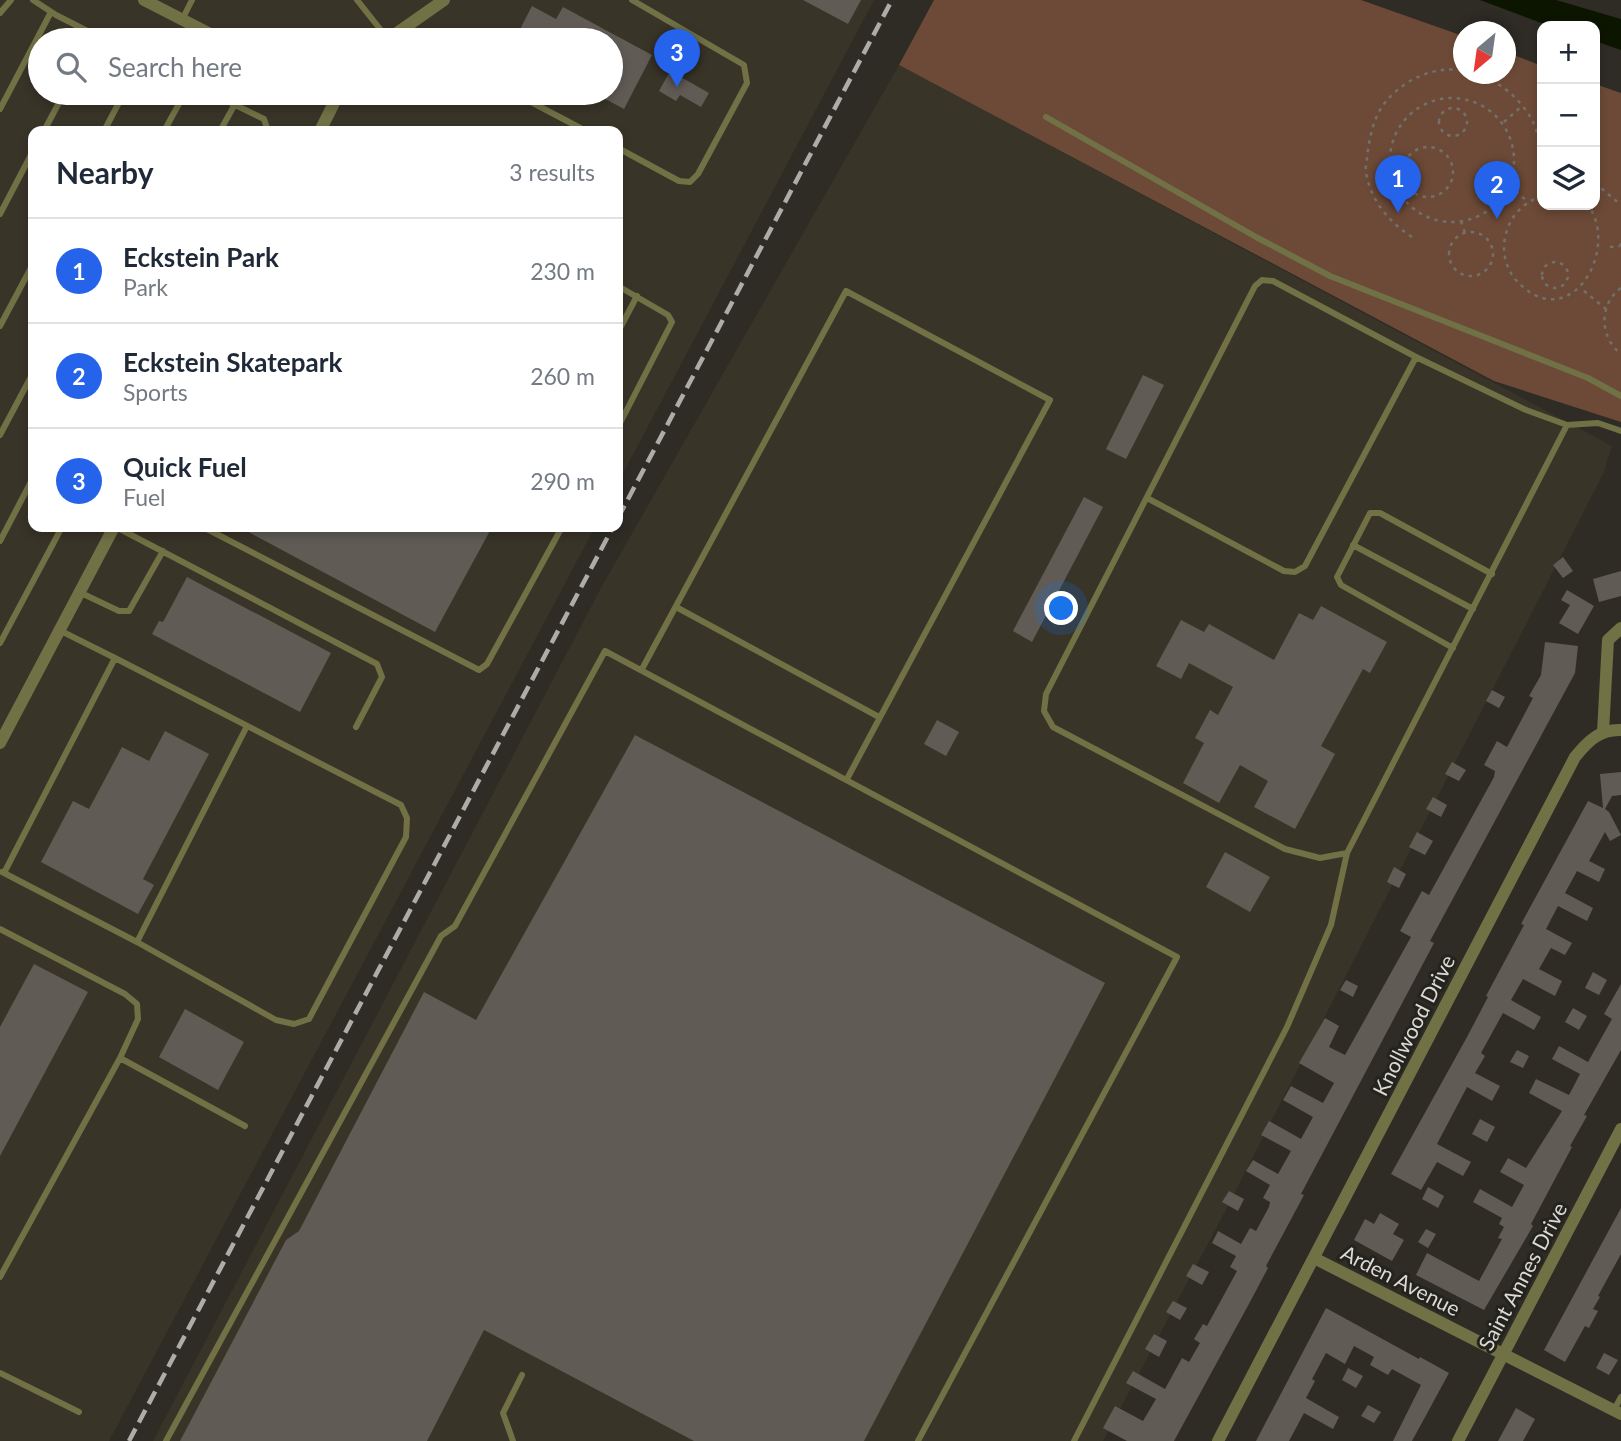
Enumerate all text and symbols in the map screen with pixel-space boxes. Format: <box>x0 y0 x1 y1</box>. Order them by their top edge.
north arrow <box>1453 21 1516 84</box>
map controls <box>1537 21 1600 210</box>
button: + <box>1537 21 1600 84</box>
search box <box>28 28 623 105</box>
pin: 3 <box>654 29 700 87</box>
icon: search <box>52 48 90 86</box>
text: Search here <box>108 51 242 83</box>
button: − <box>1537 84 1600 147</box>
button: layers <box>1537 147 1600 210</box>
text: Nearby <box>56 154 154 190</box>
pin: 1 <box>1375 155 1421 213</box>
text: 3 results <box>509 158 595 186</box>
pin: 2 <box>1474 161 1520 219</box>
text: Eckstein Park <box>123 241 279 273</box>
text: 1 <box>72 257 86 285</box>
text: 230 m <box>530 257 595 285</box>
text: Park <box>123 273 168 301</box>
text: Eckstein Skatepark <box>123 346 342 378</box>
text: 2 <box>72 362 86 390</box>
text: 260 m <box>530 362 595 390</box>
text: Sports <box>123 378 188 406</box>
text: Quick Fuel <box>123 451 247 483</box>
text: 3 <box>72 467 86 495</box>
text: 290 m <box>530 467 595 495</box>
text: Fuel <box>123 483 166 511</box>
your location <box>1044 591 1078 625</box>
street label: Knollwood Drive <box>1367 950 1459 1100</box>
street label: Saint Annes Drive <box>1473 1198 1571 1354</box>
street label: Arden Avenue <box>1337 1239 1465 1321</box>

